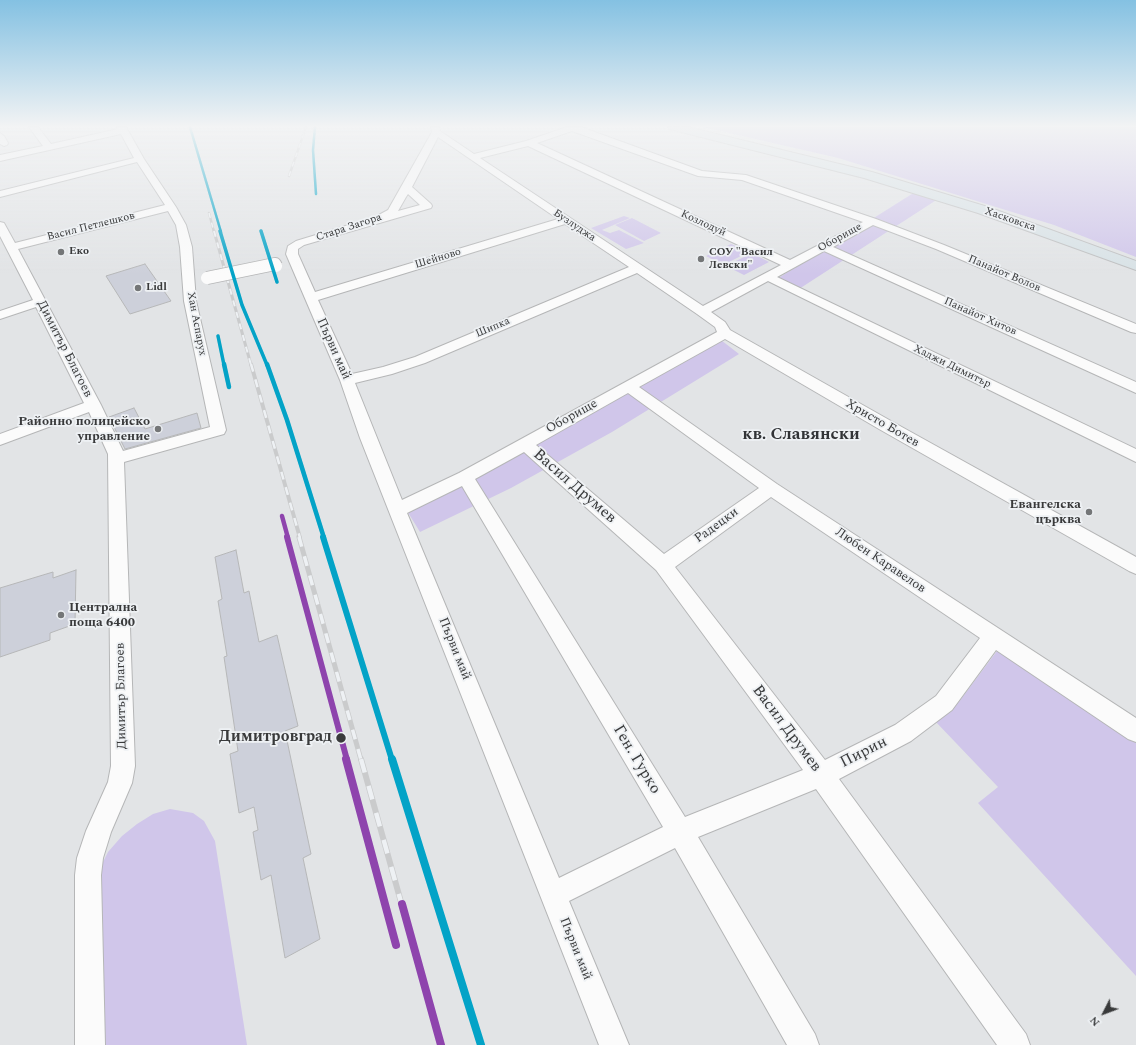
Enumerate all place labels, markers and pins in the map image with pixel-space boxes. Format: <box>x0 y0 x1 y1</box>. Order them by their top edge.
place label: Еко <box>69 245 89 259</box>
place label: СОУ "Васил Левски" <box>709 246 773 272</box>
marker: Еко <box>56 247 66 257</box>
marker: СОУ "Васил Левски" <box>696 254 706 264</box>
place label: Lidl <box>146 281 167 295</box>
marker: Lidl <box>133 283 143 293</box>
place label: Районно полицейско управление <box>18 414 150 445</box>
marker: Районно полицейско управление <box>153 424 163 434</box>
place label: Евангелска църква <box>1009 497 1081 528</box>
marker: Евангелска църква <box>1084 507 1094 517</box>
place label: Централна поща 6400 <box>69 600 137 631</box>
marker: Централна поща 6400 <box>56 610 66 620</box>
place label: Димитровград <box>219 728 332 748</box>
marker: Димитровград <box>334 731 348 745</box>

